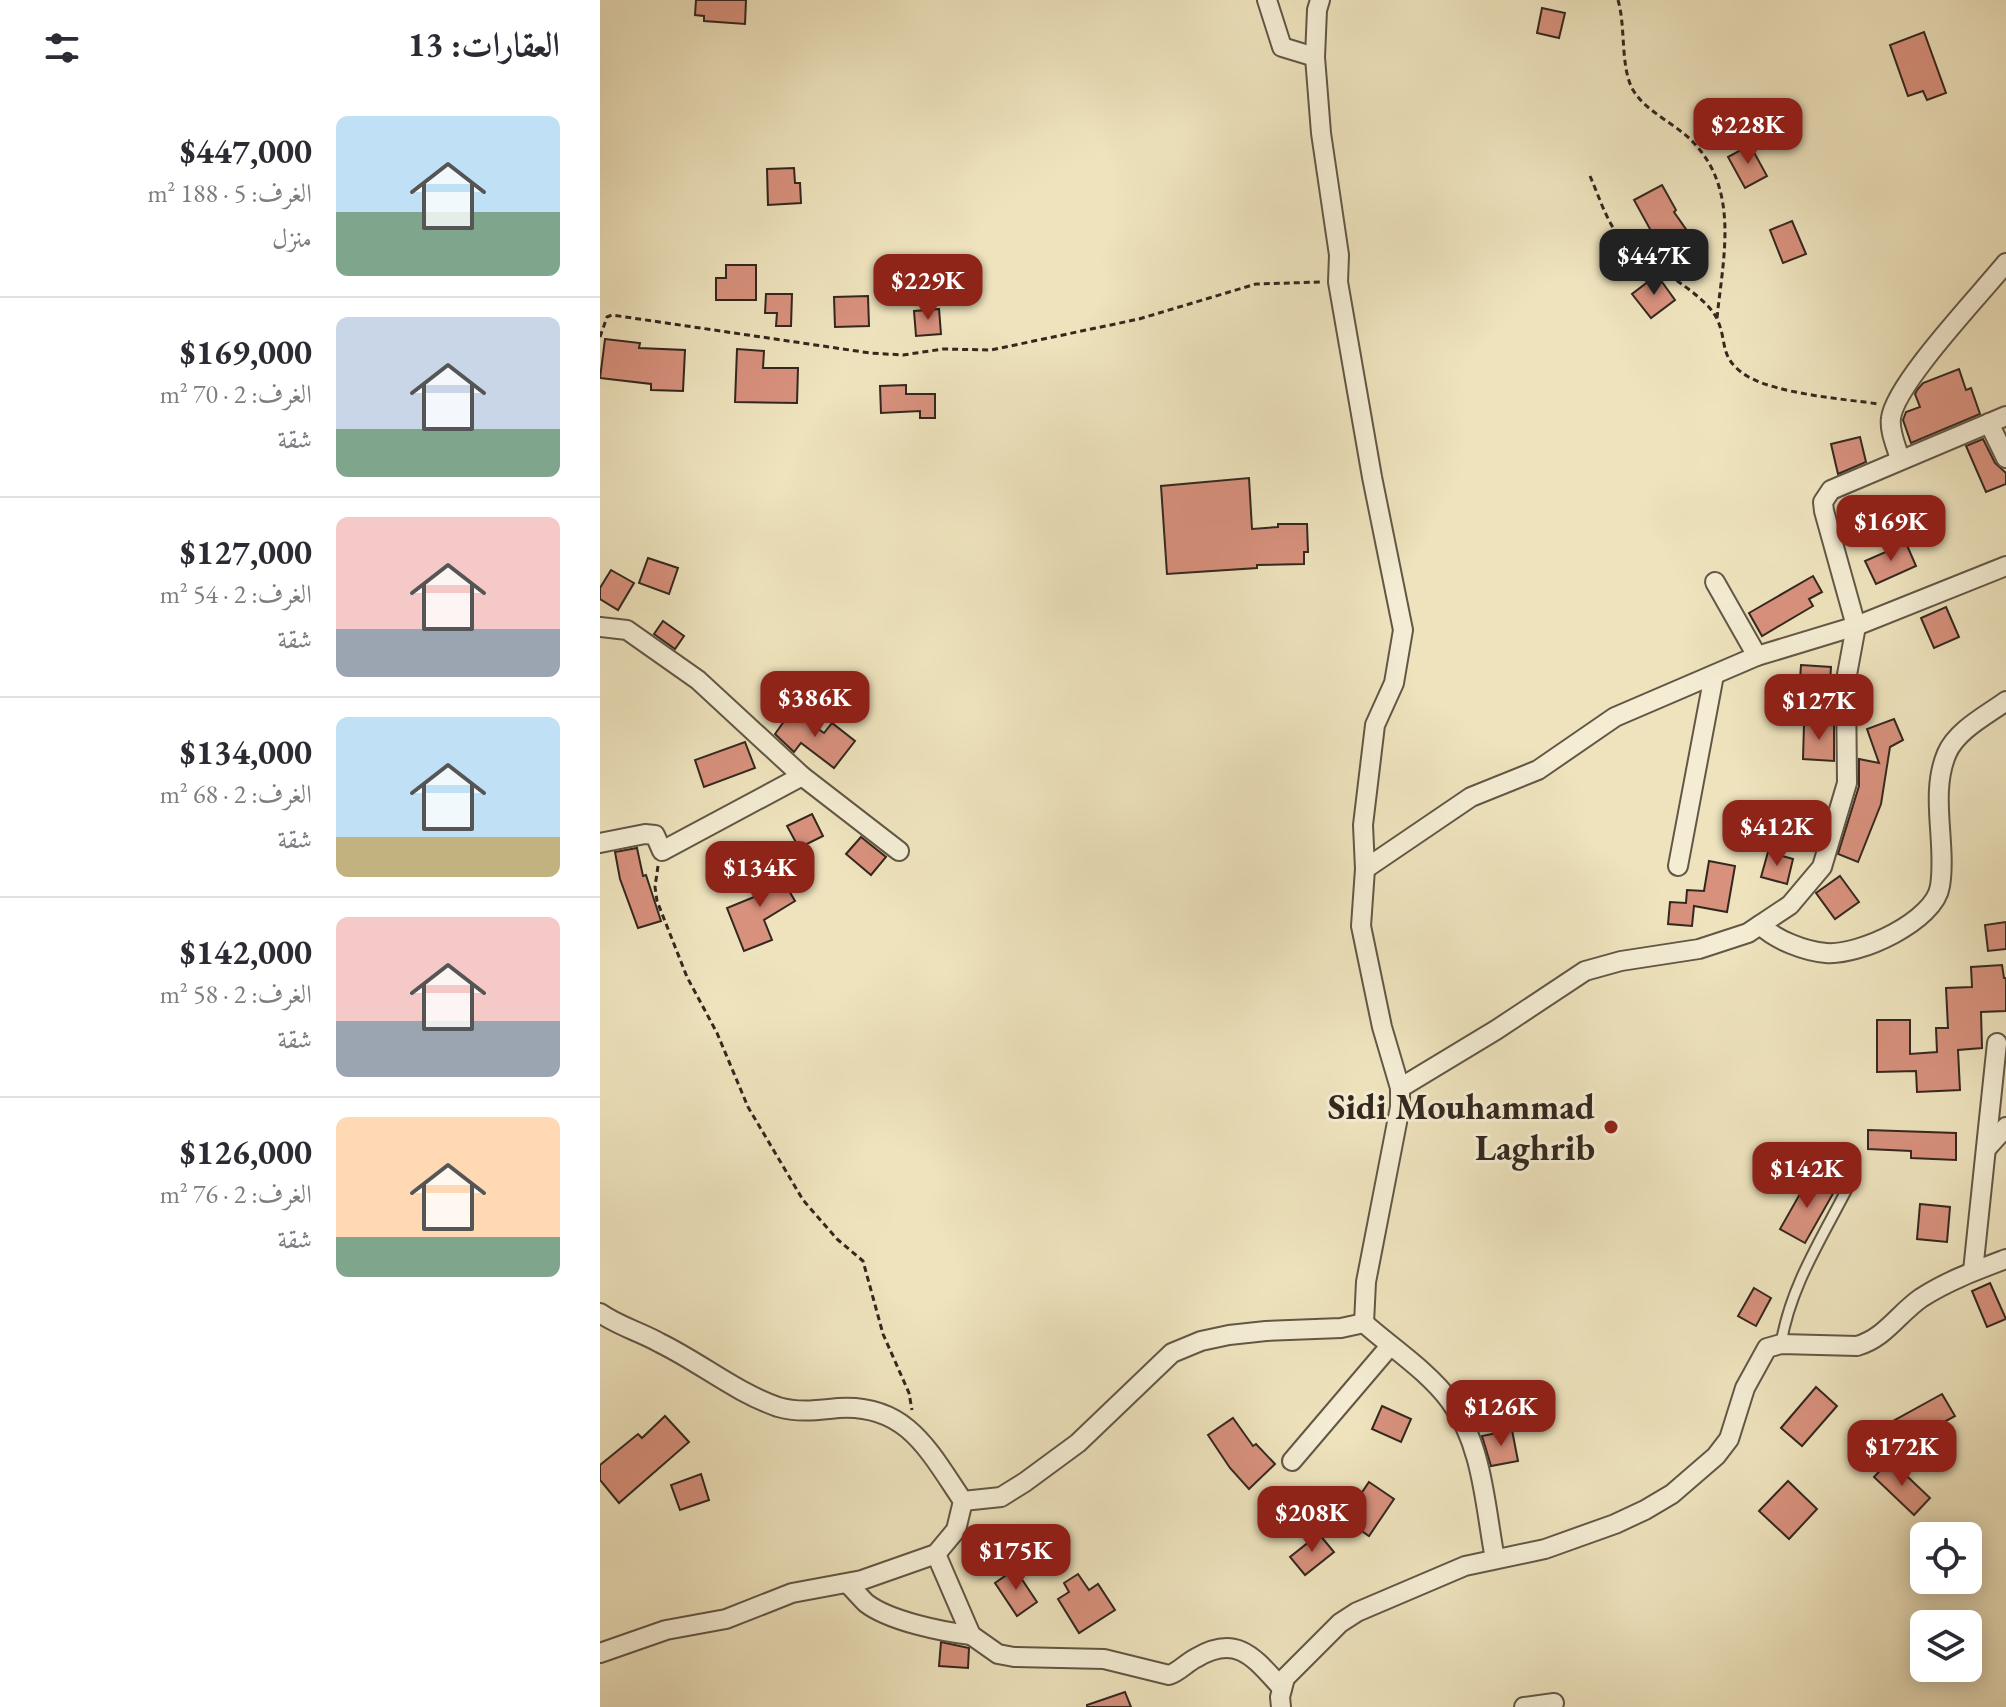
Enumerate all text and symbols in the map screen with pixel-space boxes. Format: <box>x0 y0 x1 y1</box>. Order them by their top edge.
text: العقارات: 13 <box>408 22 560 66</box>
icon: filters <box>40 26 84 70</box>
pin: $228K <box>1692 98 1804 166</box>
text: $228K <box>1711 107 1785 141</box>
text: $447,000 <box>180 129 312 173</box>
icon: home <box>400 148 496 244</box>
text: الغرف: 5 · 188 m² <box>147 176 312 210</box>
text: منزل <box>272 221 312 255</box>
pin: $447K <box>1598 229 1710 297</box>
text: $447K <box>1617 238 1691 272</box>
pin: $229K <box>872 254 984 322</box>
text: $229K <box>891 263 965 297</box>
text: $169,000 <box>180 330 312 374</box>
icon: home <box>400 349 496 445</box>
text: الغرف: 2 · 70 m² <box>160 377 312 411</box>
text: شقة <box>278 422 312 456</box>
pin: $169K <box>1835 495 1947 563</box>
text: $169K <box>1854 504 1928 538</box>
text: $127,000 <box>180 530 312 574</box>
icon: home <box>400 549 496 645</box>
text: الغرف: 2 · 54 m² <box>160 577 312 611</box>
text: شقة <box>278 622 312 656</box>
pin: $386K <box>759 671 871 739</box>
pin: $127K <box>1763 674 1875 742</box>
text: $386K <box>778 680 852 714</box>
text: $127K <box>1782 683 1856 717</box>
text: $134,000 <box>180 730 312 774</box>
icon: home <box>400 749 496 845</box>
text: الغرف: 2 · 68 m² <box>160 777 312 811</box>
pin: $412K <box>1721 800 1833 868</box>
text: $412K <box>1740 809 1814 843</box>
text: شقة <box>278 822 312 856</box>
pin: $134K <box>704 841 816 909</box>
text: $134K <box>723 850 797 884</box>
text: $142,000 <box>180 930 312 974</box>
icon: home <box>400 949 496 1045</box>
text: الغرف: 2 · 58 m² <box>160 977 312 1011</box>
text: شقة <box>278 1022 312 1056</box>
place label: Sidi Mouhammad Laghrib <box>1328 1083 1595 1171</box>
marker: Sidi Mouhammad Laghrib <box>1602 1118 1620 1136</box>
text: $126,000 <box>180 1130 312 1174</box>
pin: $142K <box>1751 1142 1863 1210</box>
icon: home <box>400 1149 496 1245</box>
text: $142K <box>1770 1151 1844 1185</box>
text: الغرف: 2 · 76 m² <box>160 1177 312 1211</box>
text: شقة <box>278 1222 312 1256</box>
pin: $126K <box>1445 1380 1557 1448</box>
text: $126K <box>1464 1389 1538 1423</box>
pin: $172K <box>1846 1420 1958 1488</box>
text: $172K <box>1865 1429 1939 1463</box>
pin: $208K <box>1256 1486 1368 1554</box>
text: $208K <box>1275 1495 1349 1529</box>
map controls <box>1910 1522 1982 1682</box>
button: locate <box>1910 1522 1982 1594</box>
pin: $175K <box>960 1524 1072 1592</box>
text: $175K <box>979 1533 1053 1567</box>
button: layers <box>1910 1610 1982 1682</box>

